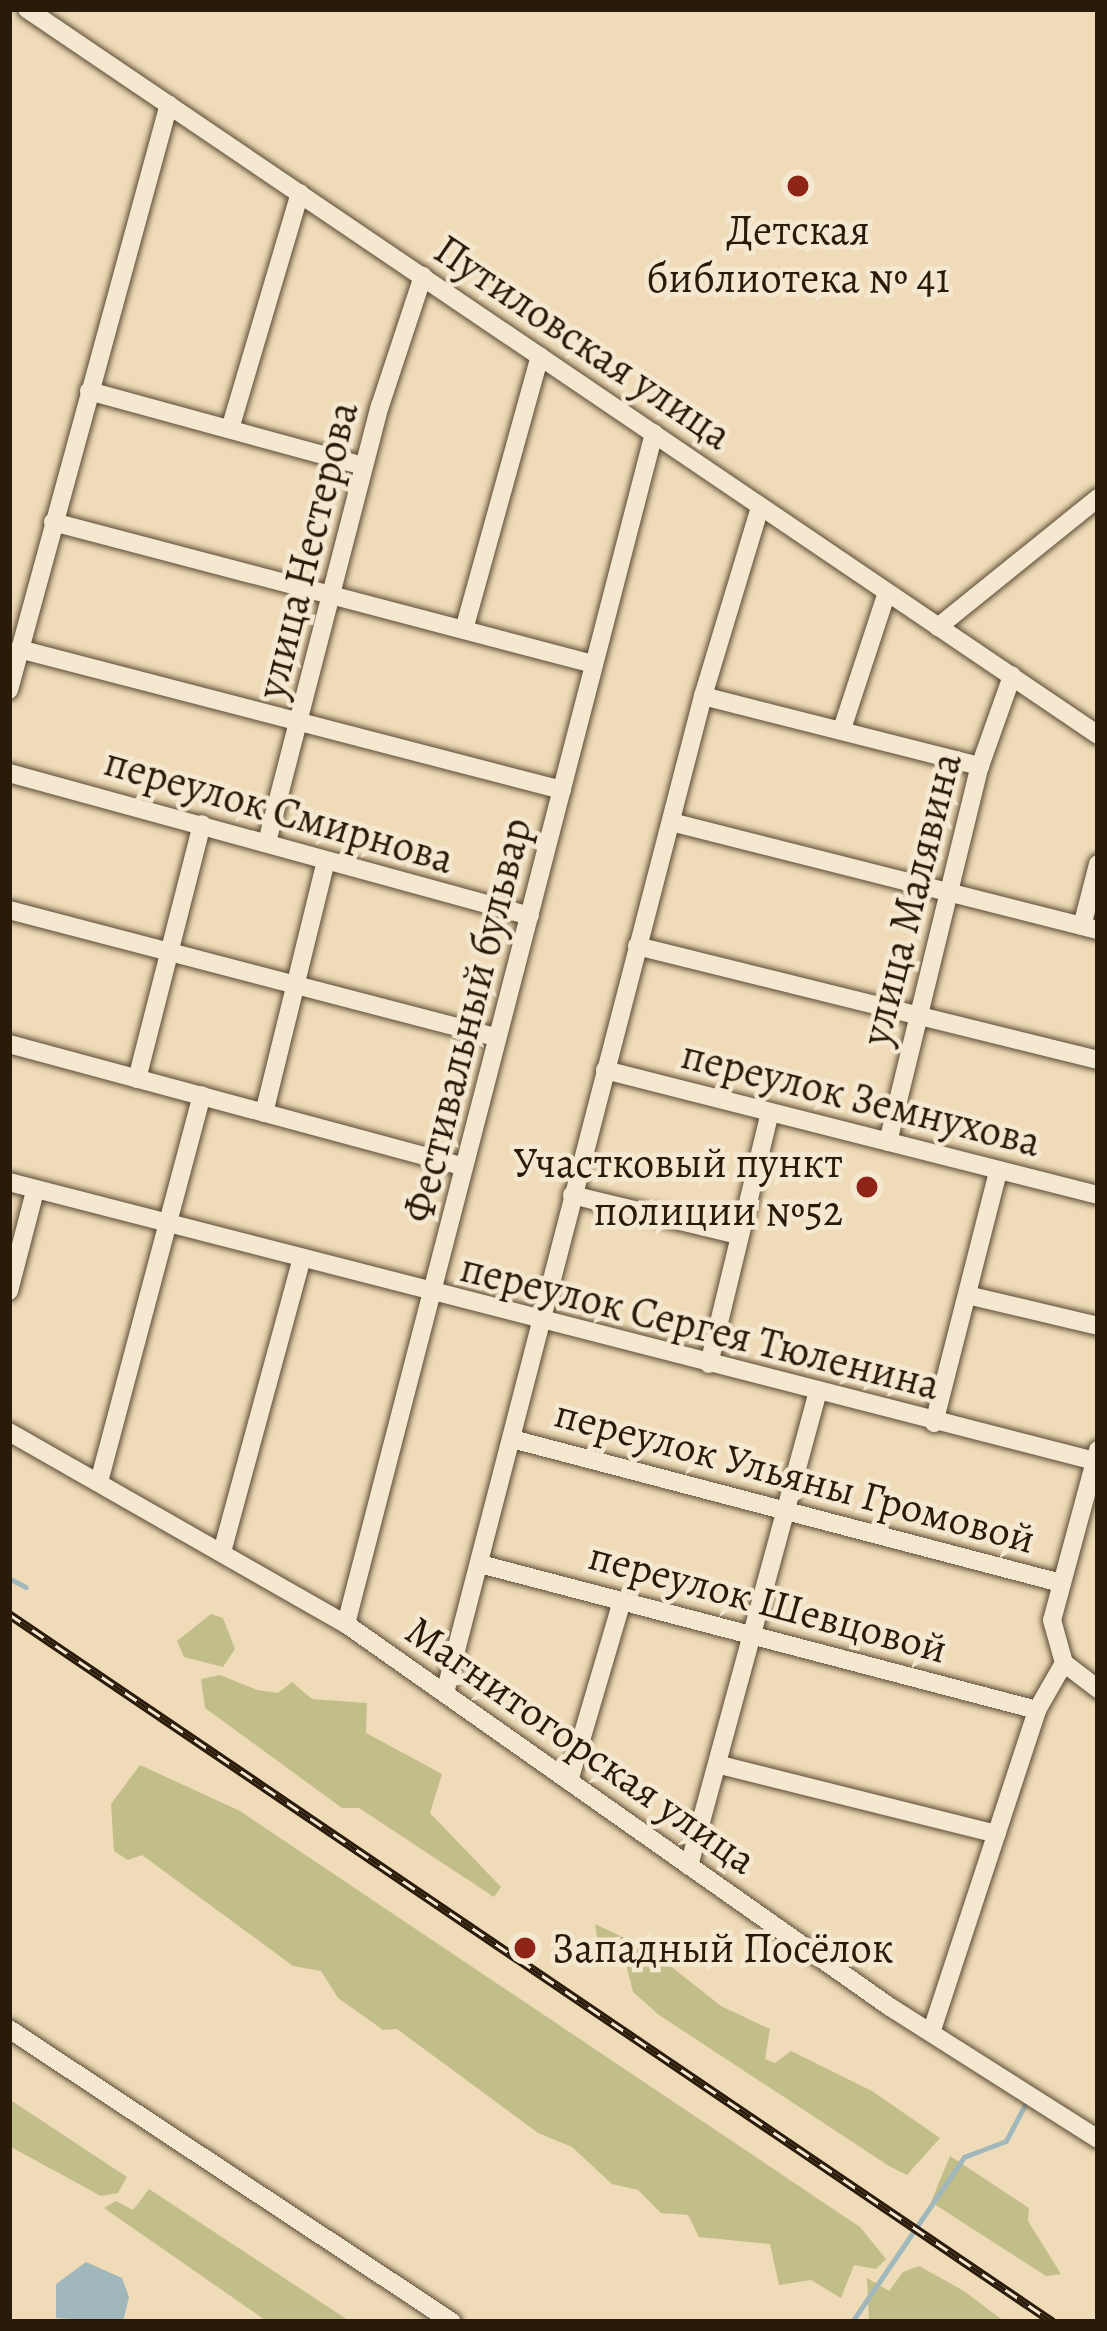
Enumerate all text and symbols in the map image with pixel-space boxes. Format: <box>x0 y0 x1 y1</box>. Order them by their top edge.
marker: Детская библиотека № 41 <box>785 173 811 199</box>
place label: Детская библиотека № 41 <box>646 205 950 304</box>
street label: Путиловская улица <box>425 224 741 460</box>
street label: улица Нестерова <box>246 396 368 704</box>
street label: переулок Смирнова <box>99 736 459 884</box>
street label: улица Малявина <box>850 748 972 1050</box>
street label: Фестивальный бульвар <box>392 813 542 1227</box>
street label: переулок Земнухова <box>676 1029 1046 1167</box>
place label: Участковый пункт полиции №52 <box>513 1138 843 1236</box>
marker: Участковый пункт полиции №52 <box>854 1174 880 1200</box>
street label: переулок Сергея Тюленина <box>455 1242 945 1410</box>
street label: переулок Ульяны Громовой <box>549 1388 1041 1564</box>
street label: переулок Шевцовой <box>583 1530 953 1674</box>
street label: Магнитогорская улица <box>396 1605 766 1885</box>
place label: Западный Посёлок <box>552 1923 894 1973</box>
marker: Западный Посёлок <box>509 1932 541 1964</box>

